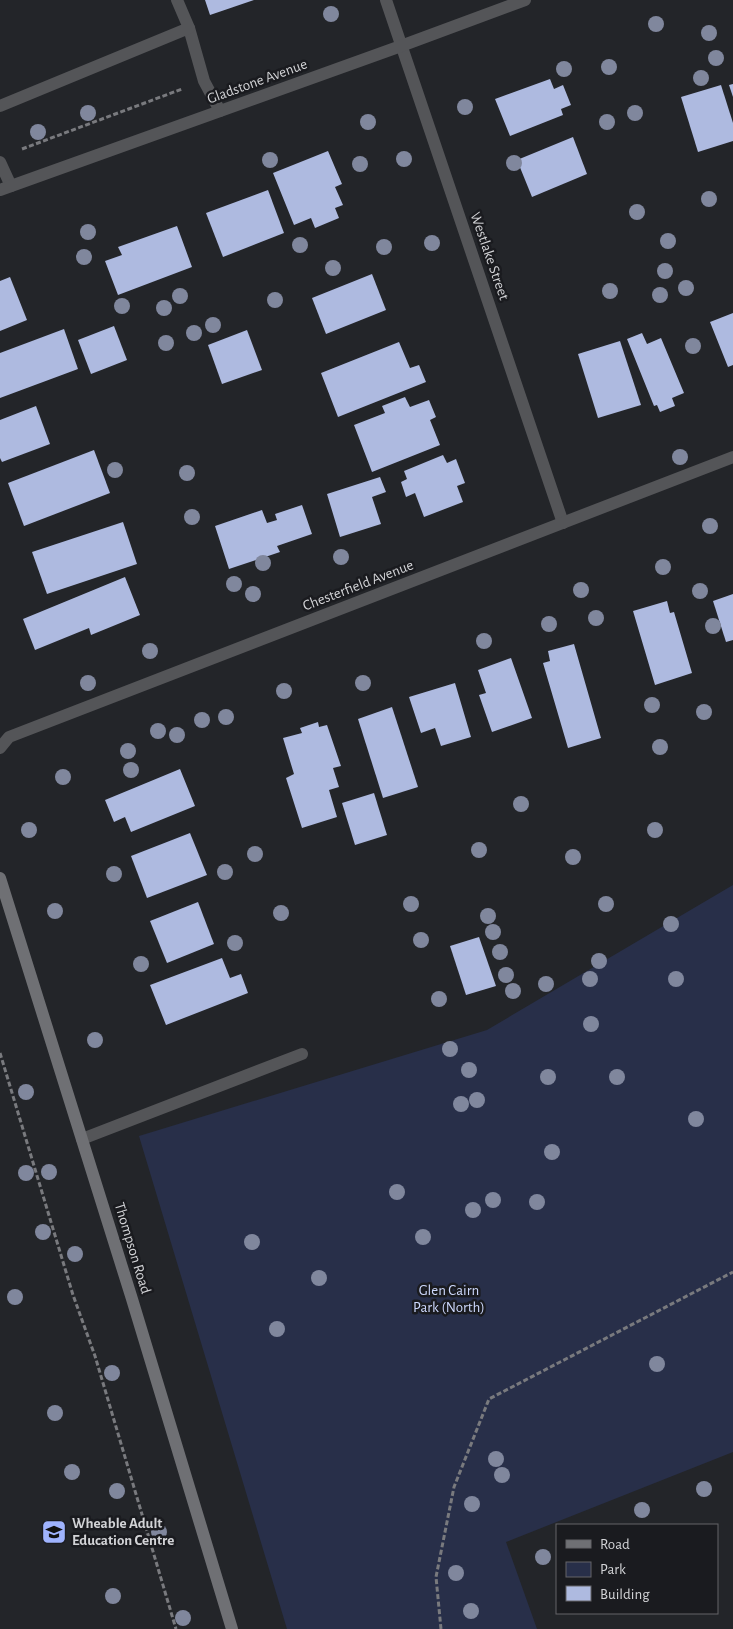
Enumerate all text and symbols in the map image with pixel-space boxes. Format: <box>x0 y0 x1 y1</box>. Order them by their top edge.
street label: Gladstone Avenue <box>205 56 309 107</box>
street label: Westlake Street <box>467 210 512 302</box>
street label: Chesterfield Avenue <box>301 557 416 613</box>
street label: Thompson Road <box>112 1201 154 1296</box>
park label: Glen Cairn Park (North) <box>413 1283 485 1315</box>
place label: Wheable Adult Education Centre <box>72 1516 174 1548</box>
school or university icon: Wheable Adult Education Centre <box>41 1519 67 1545</box>
legend <box>556 1524 718 1614</box>
text: Road <box>600 1537 630 1552</box>
text: Park <box>600 1562 626 1577</box>
text: Building <box>600 1587 650 1602</box>

